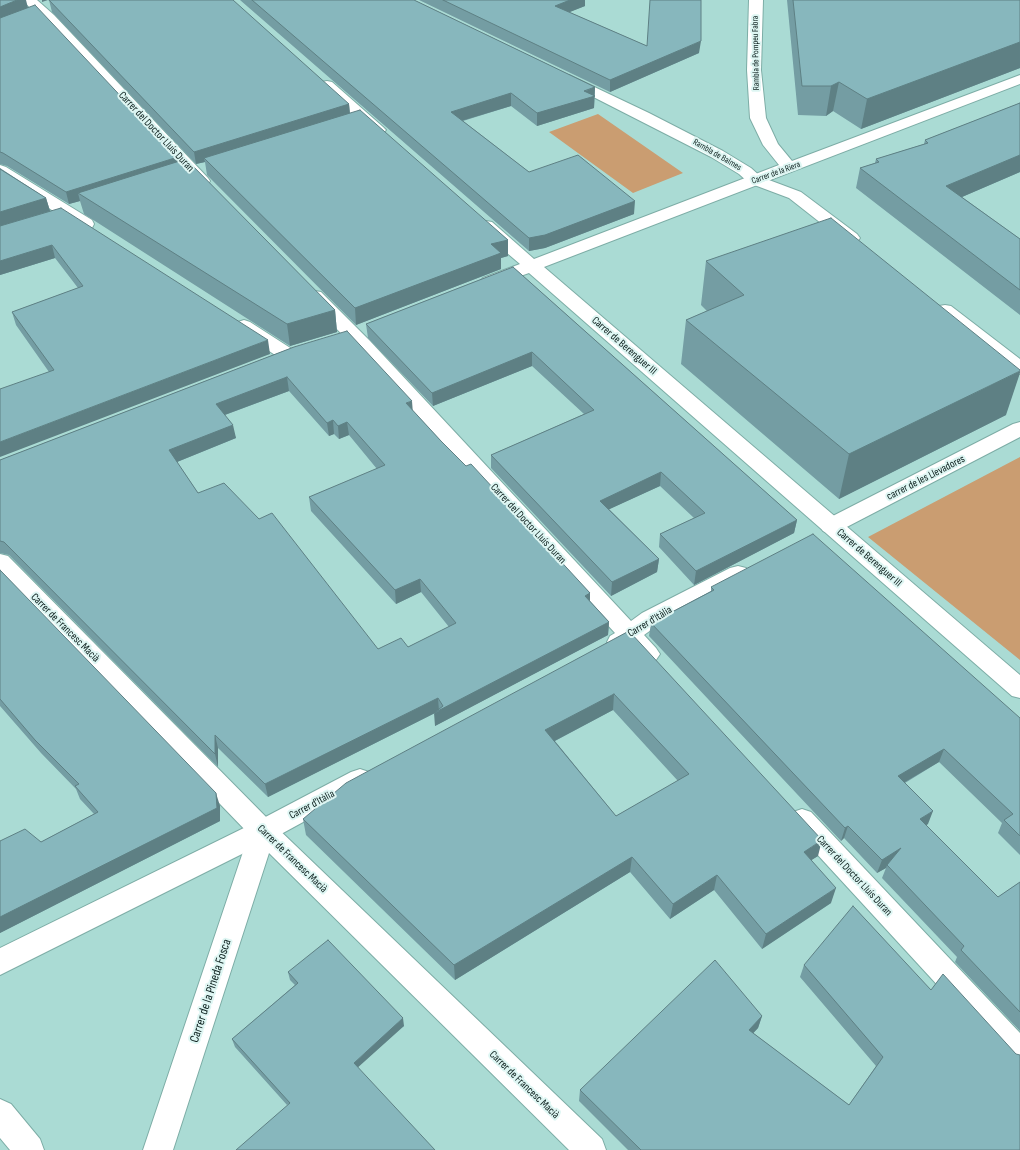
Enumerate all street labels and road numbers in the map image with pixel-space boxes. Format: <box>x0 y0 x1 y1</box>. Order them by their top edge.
street label: Rambla de Pompeu Fabra <box>750 16 762 90</box>
street label: Carrer del Doctor Lluís Duran <box>115 89 197 175</box>
street label: Rambla de Balmes <box>691 137 743 173</box>
street label: Carrer de la Riera <box>750 159 802 187</box>
street label: Carrer de Berenguer III <box>589 314 659 378</box>
street label: carrer de les Llevadores <box>885 453 967 503</box>
street label: Carrer del Doctor Lluís Duran <box>487 481 569 567</box>
street label: Carrer de Berenguer III <box>834 526 904 590</box>
street label: Carrer de Francesc Macià <box>28 591 102 665</box>
street label: Carrer d'Itàlia <box>625 604 675 640</box>
street label: Carrer d'Itàlia <box>287 788 337 822</box>
street label: Carrer de Francesc Macià <box>254 822 330 896</box>
street label: Carrer del Doctor Lluís Duran <box>813 833 895 919</box>
street label: Carrer de la Pineda Fosca <box>187 937 235 1045</box>
street label: Carrer de Francesc Macià <box>486 1048 562 1122</box>

